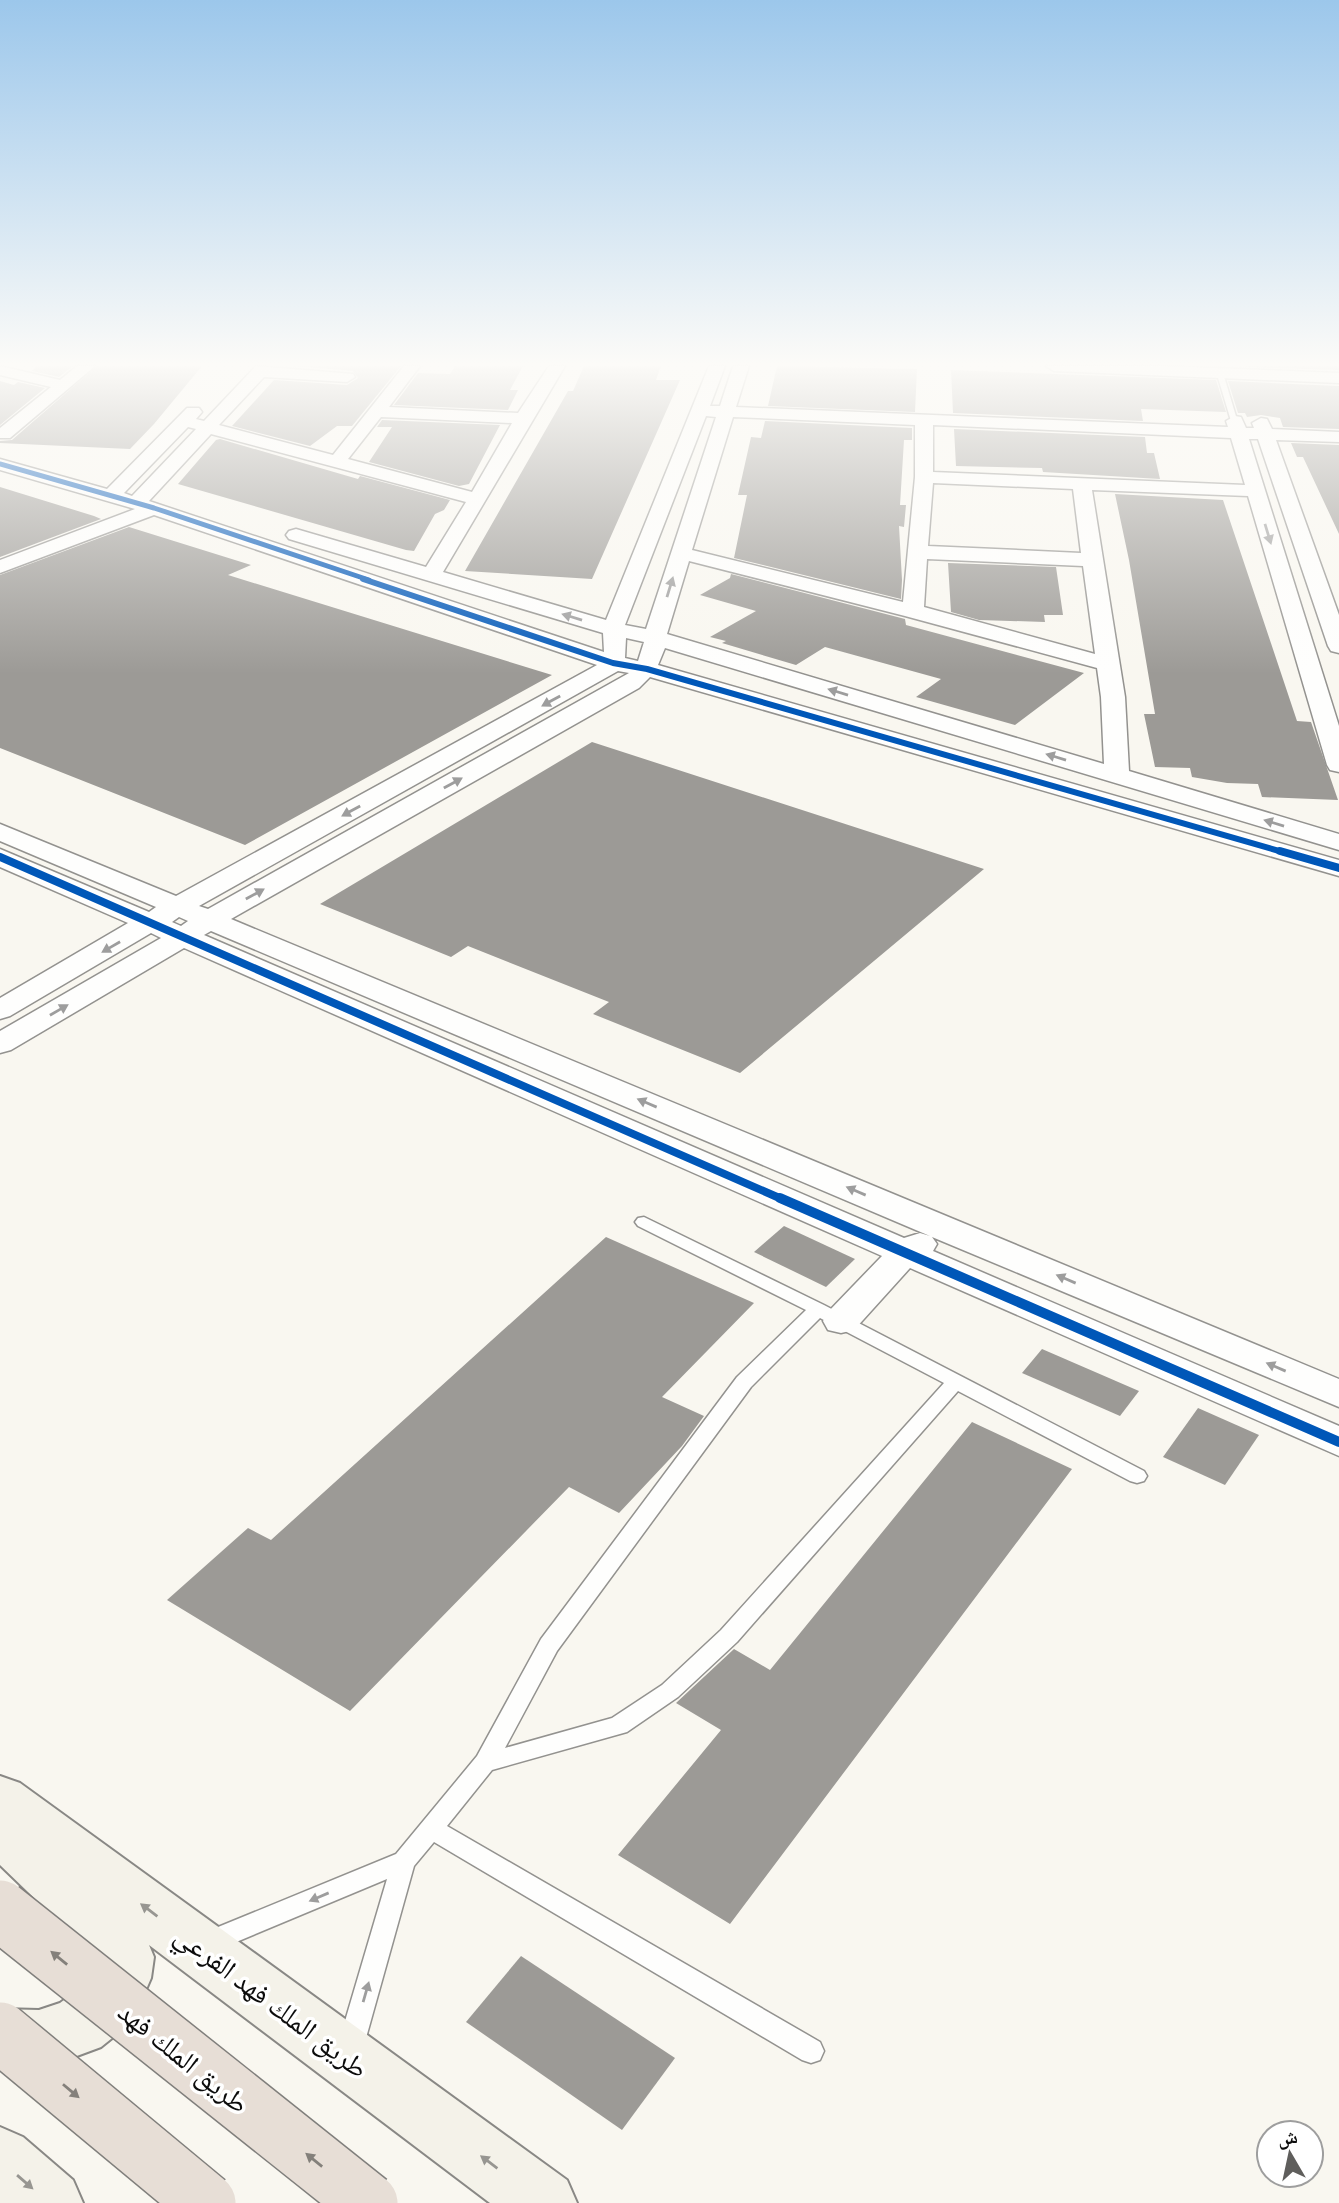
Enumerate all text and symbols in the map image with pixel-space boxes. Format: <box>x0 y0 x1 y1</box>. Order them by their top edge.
one-way arrow <box>1263 523 1274 544</box>
one-way arrow <box>665 577 675 598</box>
one-way arrow <box>561 611 582 621</box>
one-way arrow <box>827 687 848 697</box>
one-way arrow <box>541 695 560 707</box>
one-way arrow <box>1045 752 1066 762</box>
one-way arrow <box>444 777 463 789</box>
one-way arrow <box>342 805 361 817</box>
one-way arrow <box>1263 817 1284 827</box>
one-way arrow <box>245 888 264 900</box>
one-way arrow <box>101 941 121 953</box>
one-way arrow <box>49 1004 69 1016</box>
one-way arrow <box>636 1098 657 1109</box>
one-way arrow <box>846 1186 867 1197</box>
one-way arrow <box>1056 1274 1077 1285</box>
one-way arrow <box>1266 1361 1286 1373</box>
one-way arrow <box>308 1891 329 1902</box>
one-way arrow <box>140 1904 158 1918</box>
street label: طريق الملك فهد الفرعي <box>169 1917 375 2085</box>
one-way arrow <box>51 1950 69 1965</box>
one-way arrow <box>362 1981 372 2002</box>
street label: طريق الملك فهد <box>112 1994 256 2120</box>
one-way arrow <box>62 2084 80 2099</box>
north arrow <box>1255 2119 1325 2189</box>
text: ش <box>1275 2123 1299 2151</box>
one-way arrow <box>306 2153 324 2168</box>
one-way arrow <box>480 2156 498 2170</box>
one-way arrow <box>16 2174 34 2190</box>

